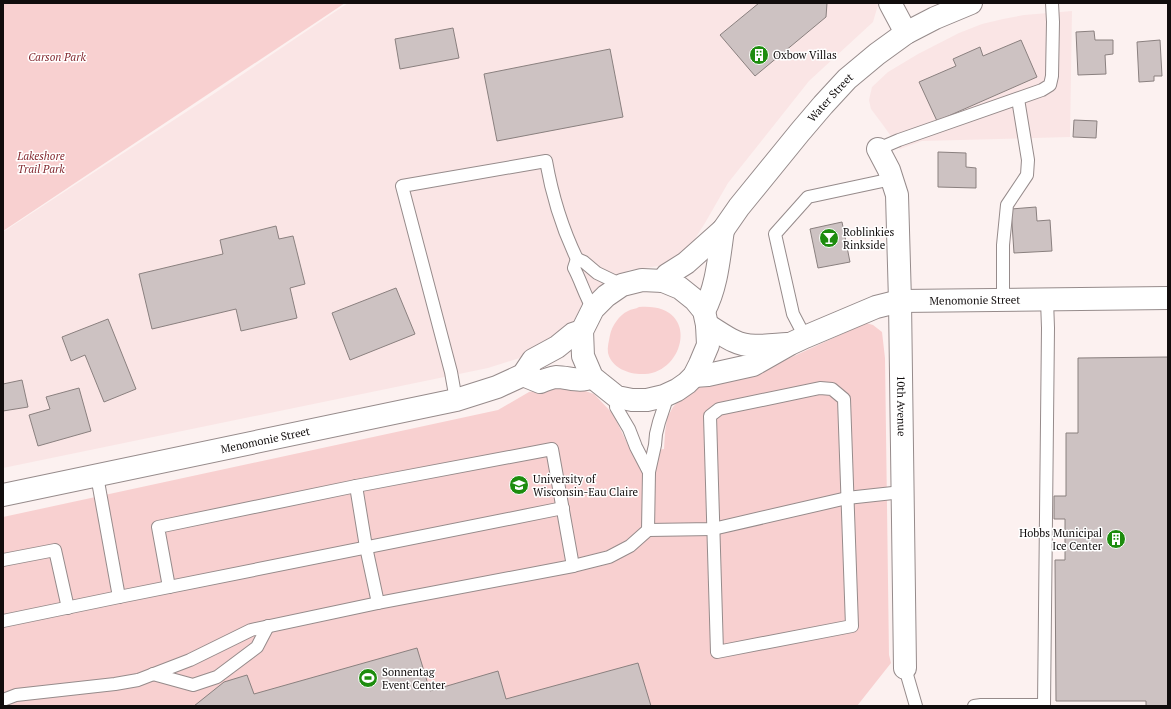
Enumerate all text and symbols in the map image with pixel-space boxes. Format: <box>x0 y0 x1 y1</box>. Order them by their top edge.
building icon: Oxbow Villas <box>748 44 770 66</box>
place label: Oxbow Villas <box>773 48 837 62</box>
park label: Carson Park <box>28 50 86 64</box>
street label: Water Street <box>805 70 856 125</box>
park label: Lakeshore Trail Park <box>16 149 65 176</box>
place label: Roblinkies Rinkside <box>843 225 895 252</box>
bar icon: Roblinkies Rinkside <box>818 227 840 249</box>
street label: Menomonie Street <box>929 293 1020 308</box>
street label: 10th Avenue <box>894 375 909 437</box>
street label: Menomonie Street <box>219 424 311 456</box>
place label: University of Wisconsin-Eau Claire <box>533 472 639 499</box>
school or university icon: University of Wisconsin-Eau Claire <box>508 474 530 496</box>
place label: Hobbs Municipal Ice Center <box>1019 526 1103 553</box>
building icon: Hobbs Municipal Ice Center <box>1105 528 1127 550</box>
place label: Sonnentag Event Center <box>382 665 446 692</box>
sports icon: Sonnentag Event Center <box>357 667 379 689</box>

